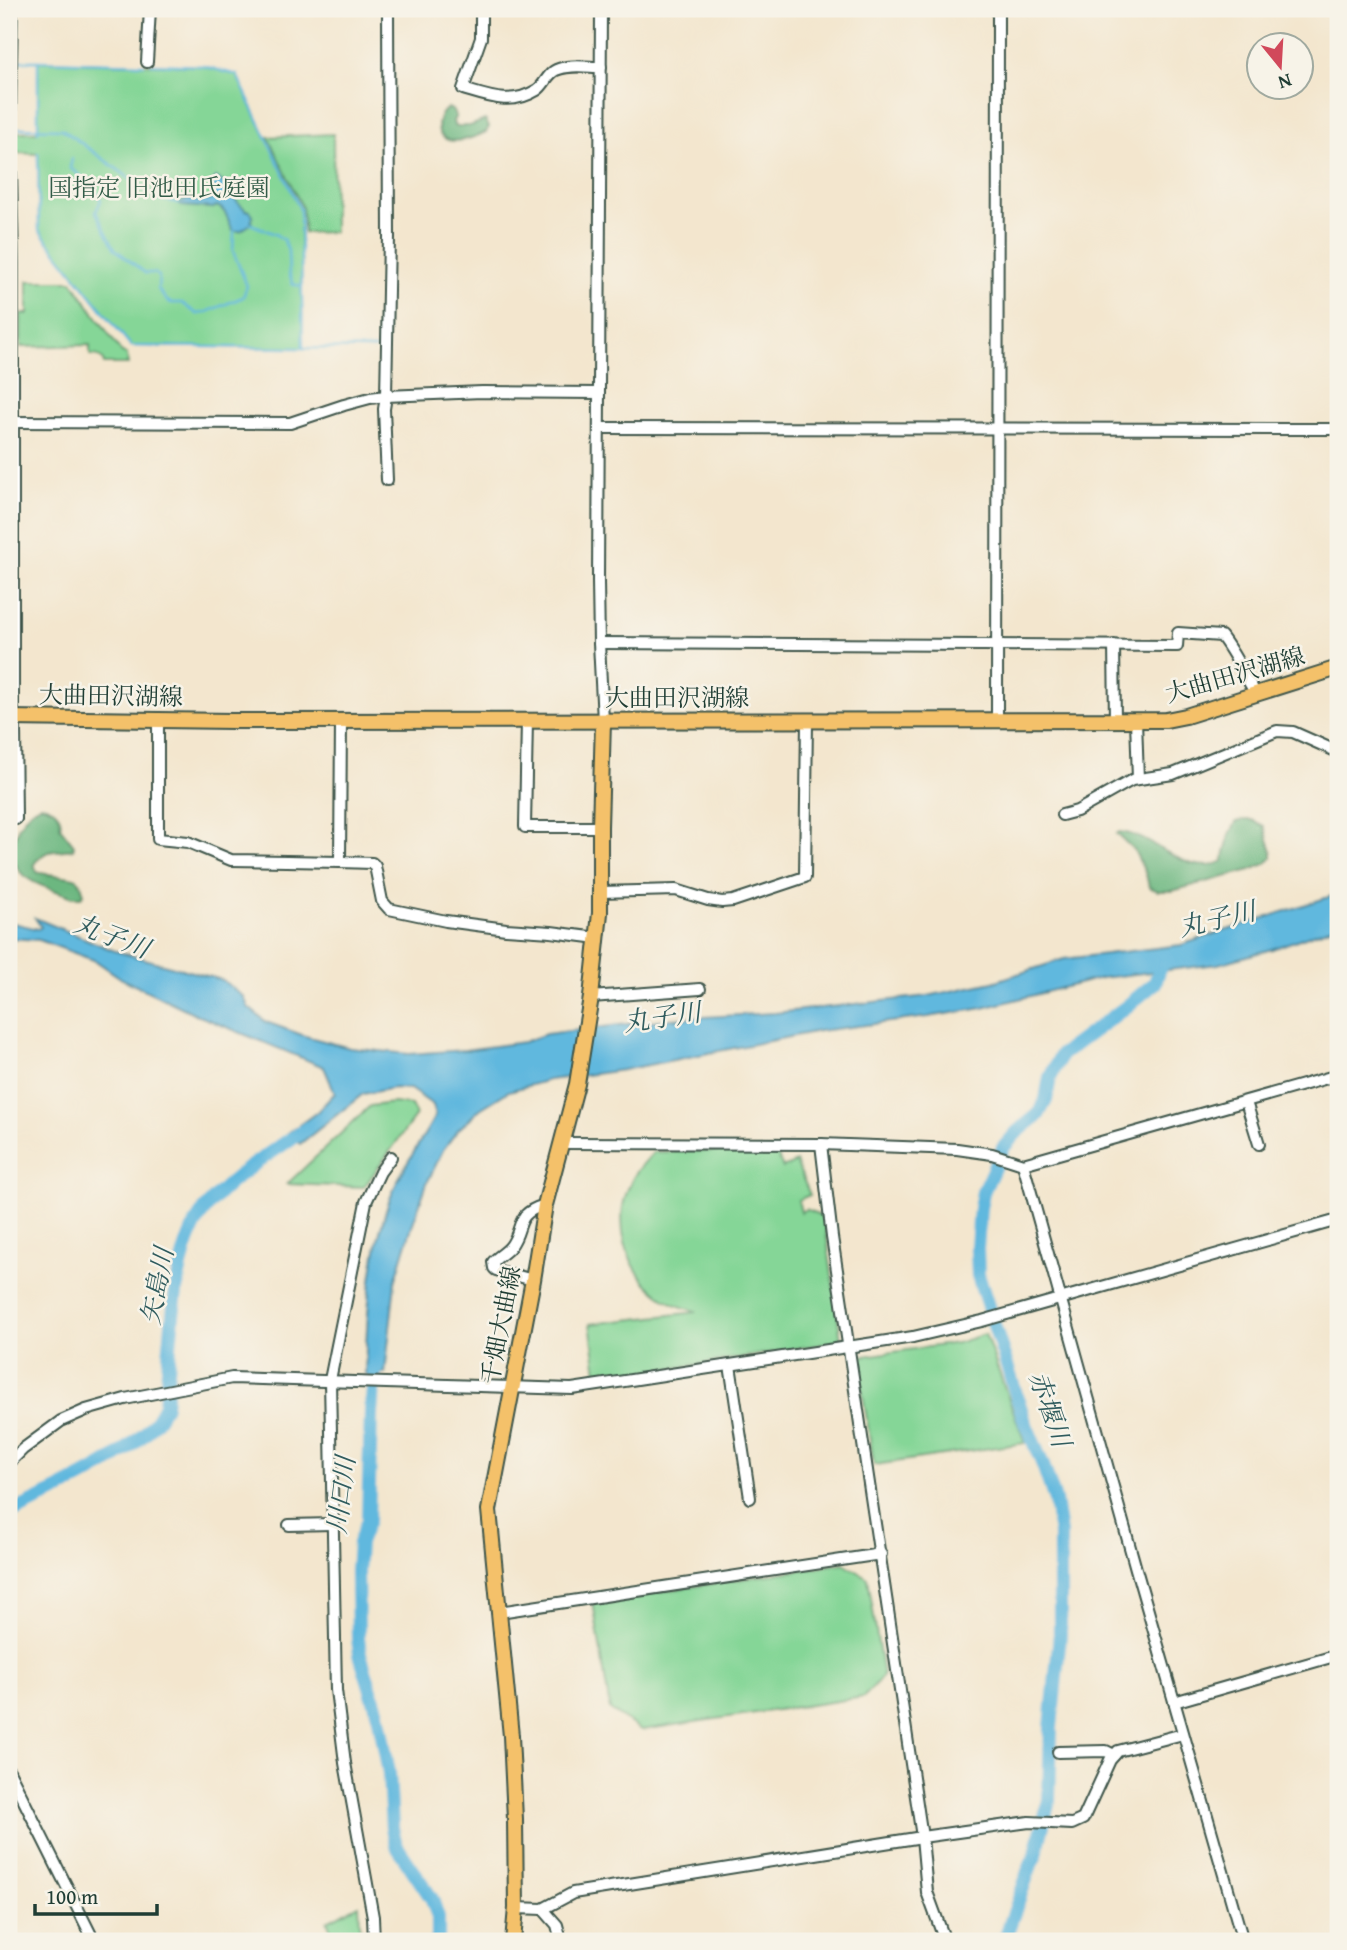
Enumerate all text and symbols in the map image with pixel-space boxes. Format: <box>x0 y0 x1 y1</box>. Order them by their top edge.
north arrow <box>1246 32 1316 102</box>
text: N <box>1275 67 1296 98</box>
park label: 国指定 旧池田氏庭園 <box>48 170 270 205</box>
street label: 大曲田沢湖線 <box>1161 638 1309 711</box>
street label: 大曲田沢湖線 <box>39 677 183 714</box>
street label: 大曲田沢湖線 <box>605 680 749 715</box>
water label: 丸子川 <box>1174 890 1262 946</box>
water label: 丸子川 <box>69 903 158 969</box>
water label: 丸子川 <box>621 991 706 1041</box>
water label: 矢島川 <box>130 1241 184 1328</box>
street label: 千畑大曲線 <box>472 1263 529 1387</box>
water label: 赤堰川 <box>1019 1366 1083 1455</box>
water label: 川口川 <box>316 1451 365 1536</box>
scale bar <box>35 1873 158 1917</box>
text: 100 m <box>46 1881 98 1912</box>

